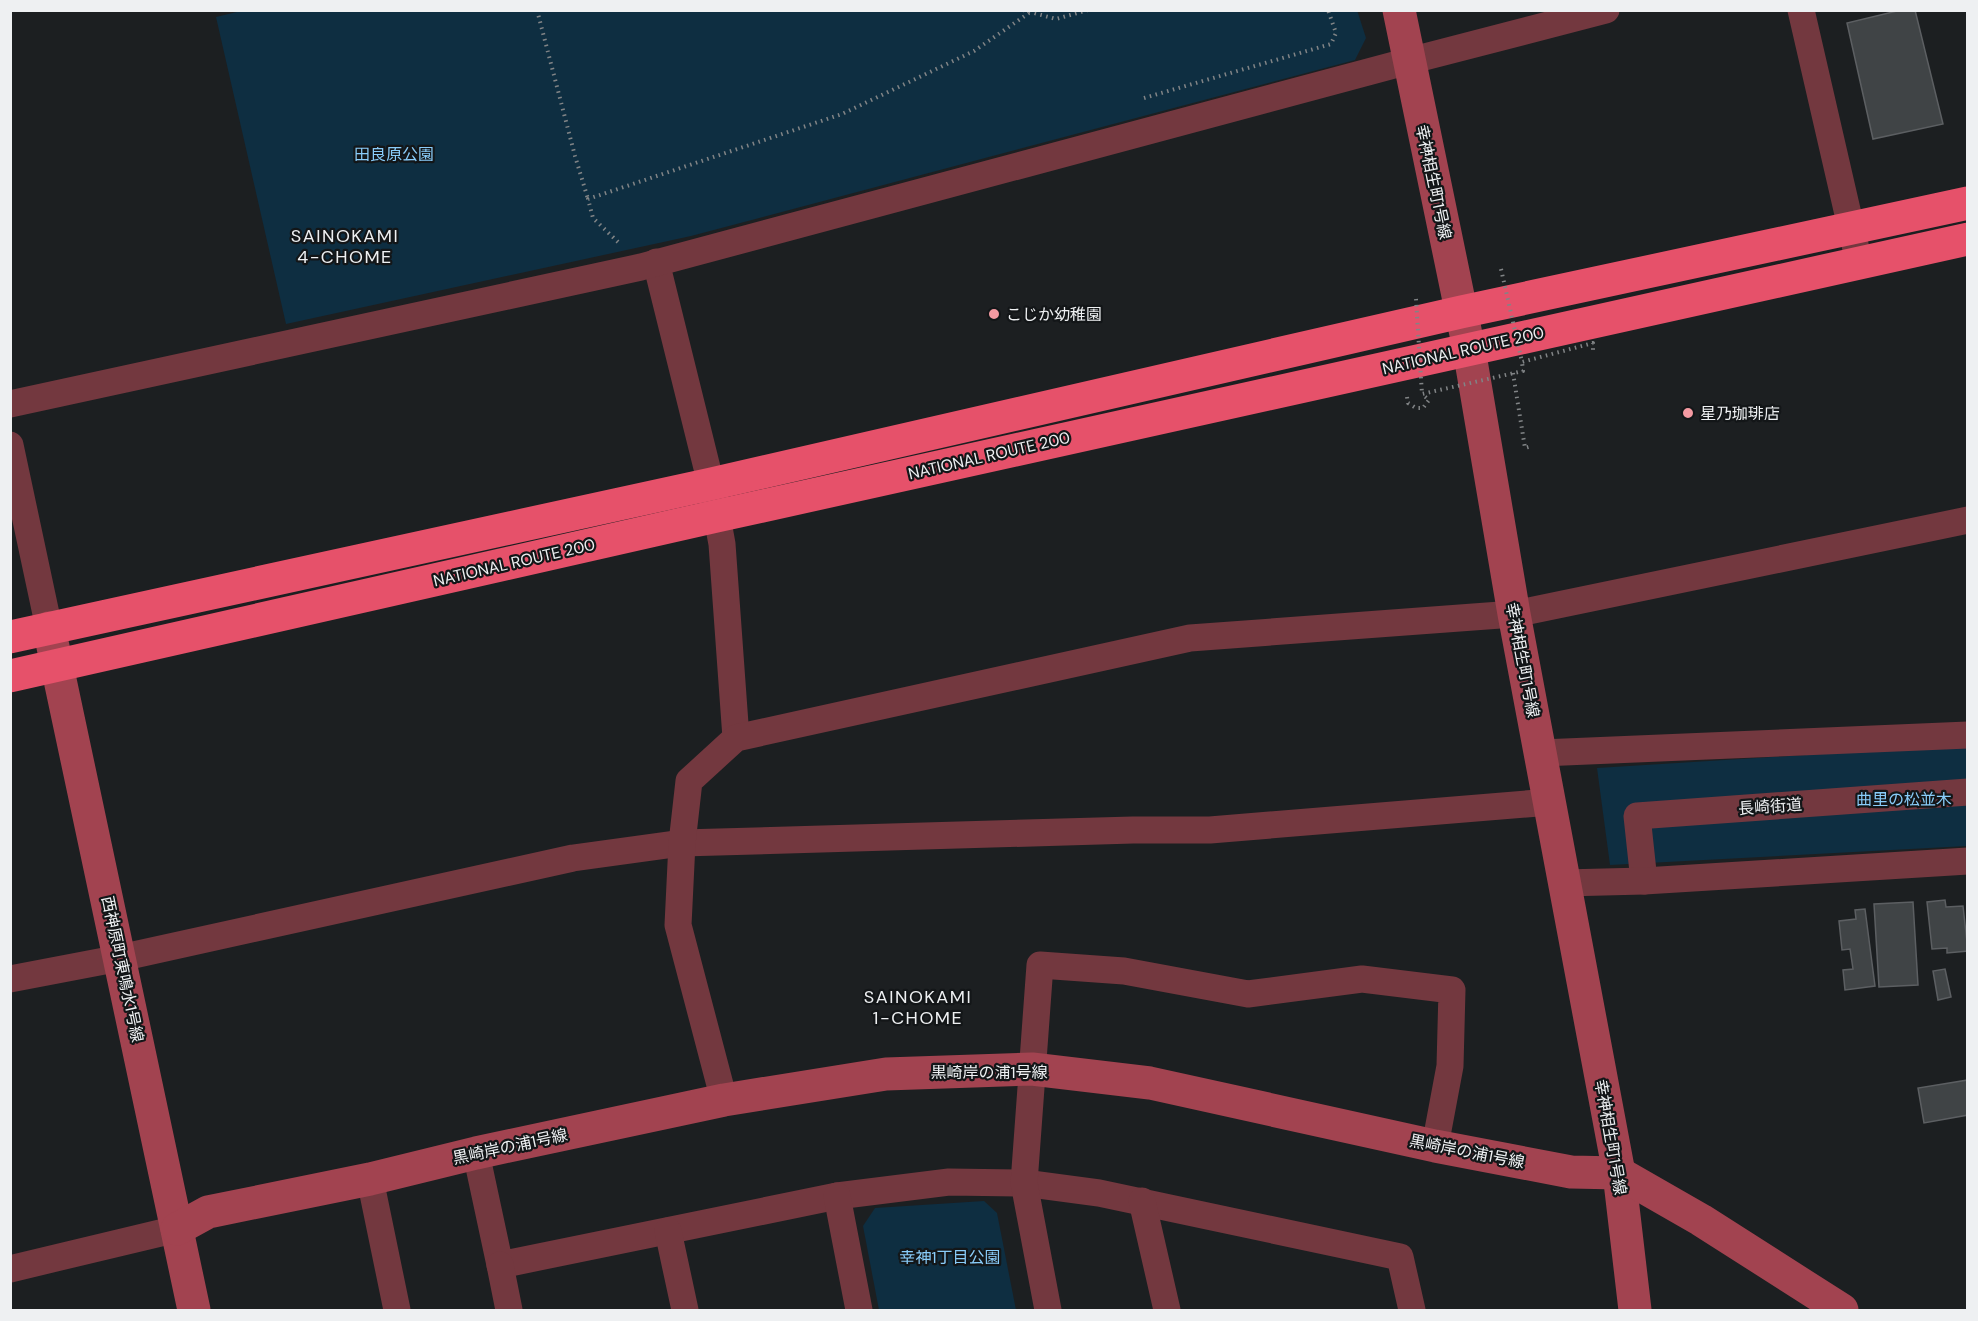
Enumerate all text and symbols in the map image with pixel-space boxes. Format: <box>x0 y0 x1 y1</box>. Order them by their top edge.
street label: 幸神相生町1号線 <box>1411 123 1456 242</box>
park label: 田良原公園 <box>354 144 434 165</box>
district label: SAINOKAMI 4-CHOME <box>291 224 399 269</box>
place label: こじか幼稚園 <box>1006 304 1102 325</box>
marker: こじか幼稚園 <box>987 307 1001 321</box>
street label: NATIONAL ROUTE 200 <box>1380 322 1546 379</box>
place label: 星乃珈琲店 <box>1700 403 1780 424</box>
marker: 星乃珈琲店 <box>1681 406 1695 420</box>
street label: NATIONAL ROUTE 200 <box>906 427 1072 484</box>
street label: NATIONAL ROUTE 200 <box>431 534 597 591</box>
street label: 幸神相生町1号線 <box>1501 601 1544 720</box>
park label: 曲里の松並木 <box>1856 789 1952 810</box>
street label: 長崎街道 <box>1737 794 1803 819</box>
street label: 西神原町東鳴水1号線 <box>97 894 148 1044</box>
district label: SAINOKAMI 1-CHOME <box>864 985 972 1030</box>
street label: 黒崎岸の浦1号線 <box>931 1062 1048 1083</box>
street label: 幸神相生町1号線 <box>1590 1078 1631 1197</box>
street label: 黒崎岸の浦1号線 <box>451 1124 570 1169</box>
street label: 黒崎岸の浦1号線 <box>1407 1130 1526 1173</box>
park label: 幸神1丁目公園 <box>900 1247 1001 1268</box>

